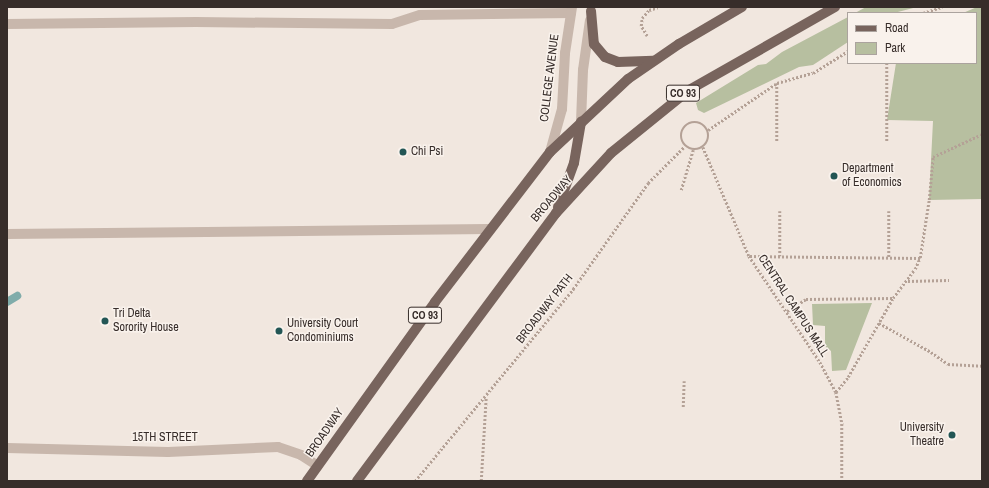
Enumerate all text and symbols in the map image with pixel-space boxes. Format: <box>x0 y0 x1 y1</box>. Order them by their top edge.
legend <box>847 12 977 64</box>
text: Road <box>885 20 909 36</box>
street label: COLLEGE AVENUE <box>537 33 563 123</box>
text: Park <box>885 40 905 56</box>
road number: CO 93 <box>665 84 701 102</box>
place label: Chi Psi <box>411 145 443 159</box>
marker: Chi Psi <box>398 147 408 157</box>
place label: Department of Economics <box>842 162 902 190</box>
marker: Department of Economics <box>829 171 839 181</box>
street label: BROADWAY <box>528 173 576 225</box>
street label: CENTRAL CAMPUS MALL <box>755 252 831 360</box>
street label: BROADWAY PATH <box>514 272 576 346</box>
road number: CO 93 <box>407 306 443 324</box>
place label: Tri Delta Sorority House <box>113 307 179 335</box>
marker: Tri Delta Sorority House <box>100 316 110 326</box>
place label: University Court Condominiums <box>287 317 358 345</box>
marker: University Court Condominiums <box>274 326 284 336</box>
street label: BROADWAY <box>303 406 347 460</box>
place label: University Theatre <box>900 421 944 449</box>
marker: University Theatre <box>947 430 957 440</box>
street label: 15TH STREET <box>132 431 198 445</box>

